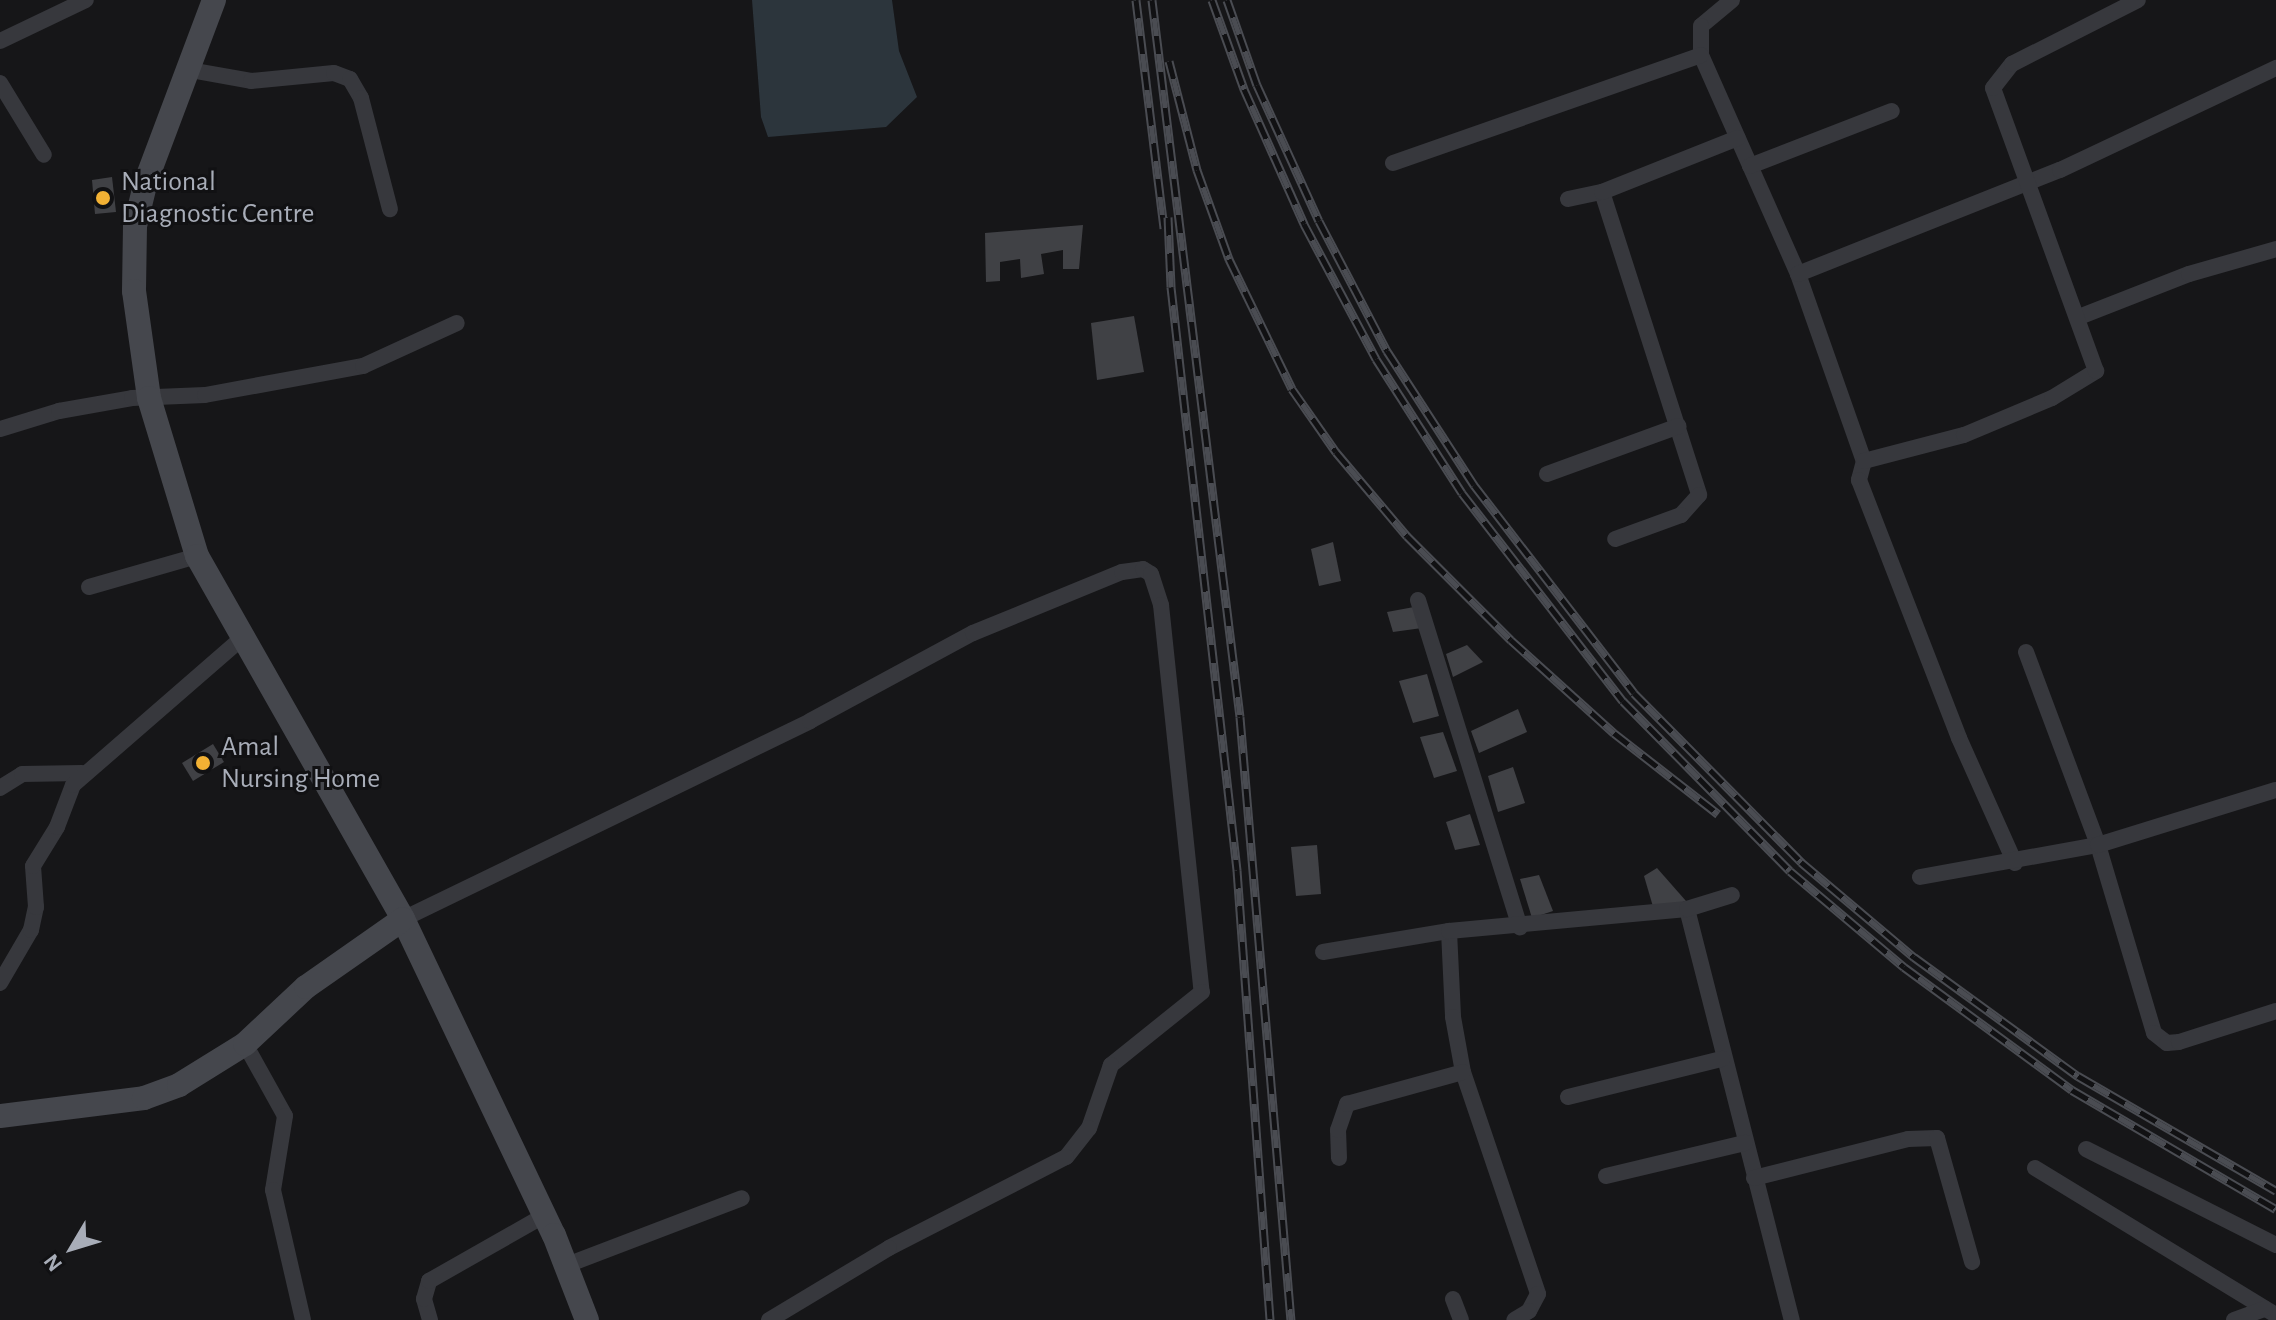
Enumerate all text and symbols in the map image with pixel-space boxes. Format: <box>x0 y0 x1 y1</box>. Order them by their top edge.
place label: National Diagnostic Centre <box>121 165 314 231</box>
marker: National Diagnostic Centre <box>92 187 114 209</box>
place label: Amal Nursing Home <box>221 730 380 796</box>
marker: Amal Nursing Home <box>192 752 214 774</box>
north arrow <box>32 1208 112 1288</box>
text: N <box>40 1250 66 1276</box>

